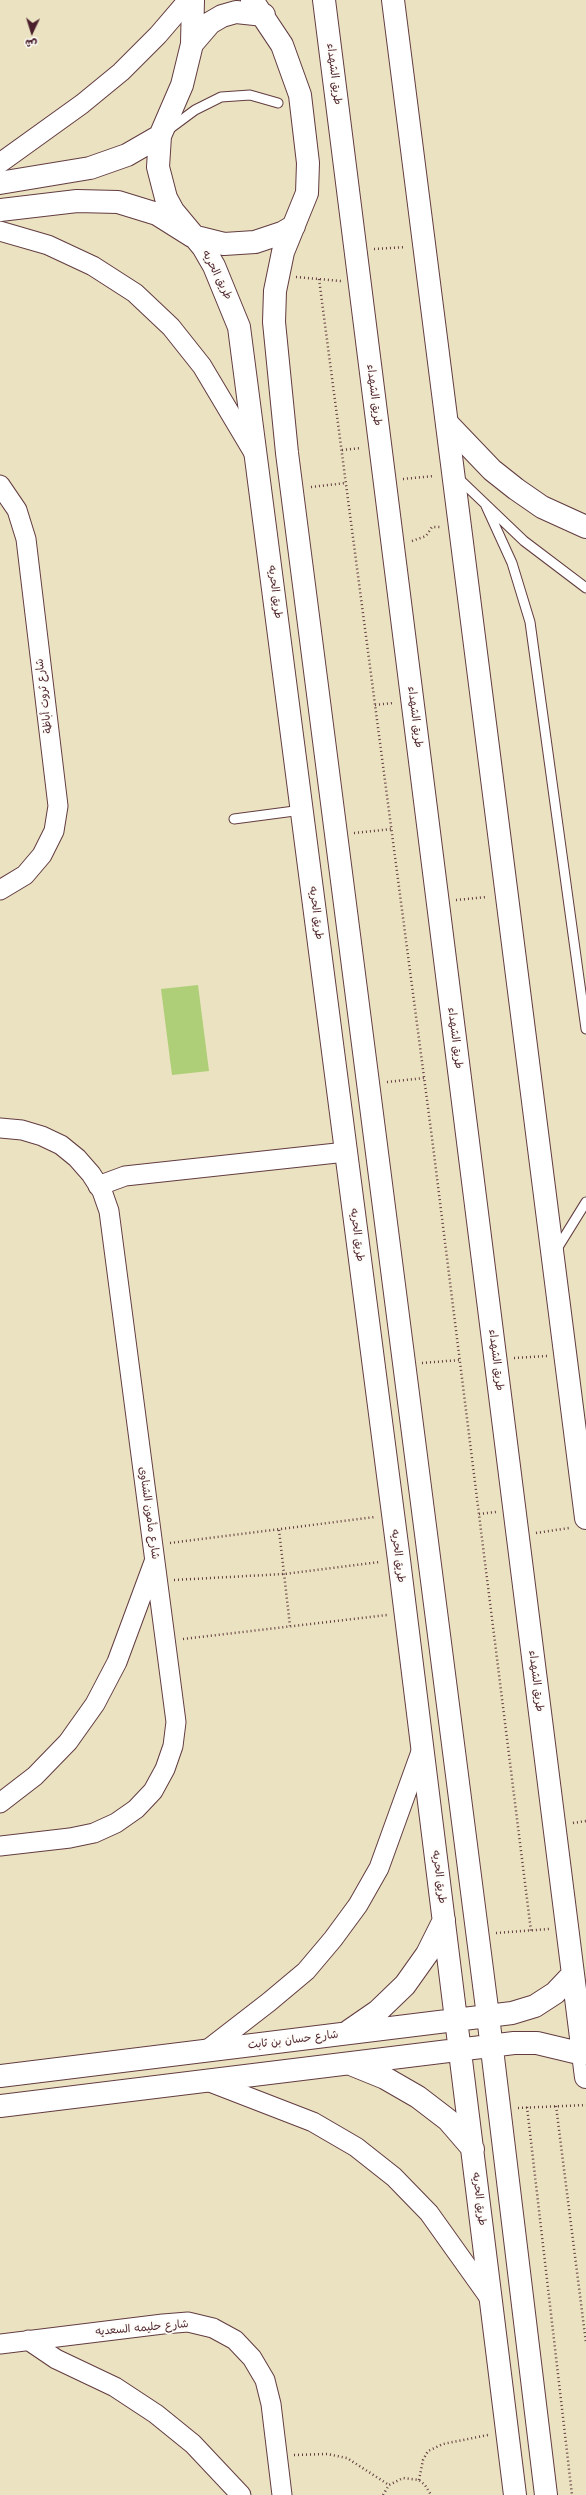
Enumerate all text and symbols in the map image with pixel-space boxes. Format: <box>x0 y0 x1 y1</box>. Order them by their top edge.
north arrow <box>12 12 52 52</box>
text: ش <box>25 36 38 53</box>
street label: طريق الشهداء <box>324 42 344 106</box>
street label: طريق الحريه <box>199 248 235 302</box>
street label: طريق الشهداء <box>364 363 384 427</box>
street label: طريق الحريه <box>265 565 285 619</box>
street label: شارع ثروت أباظة <box>33 658 55 734</box>
street label: طريق الشهداء <box>405 685 425 749</box>
street label: طريق الحريه <box>306 886 326 940</box>
street label: طريق الشهداء <box>445 1006 465 1070</box>
street label: طريق الحريه <box>347 1208 367 1262</box>
street label: طريق الشهداء <box>486 1328 506 1392</box>
street label: شارع مأمون الشناوى <box>136 1466 162 1560</box>
street label: طريق الحريه <box>388 1529 408 1583</box>
street label: طريق الشهداء <box>526 1649 546 1713</box>
street label: طريق الحريه <box>429 1850 449 1904</box>
street label: شارع حسان بن ثابت <box>247 2028 339 2052</box>
street label: طريق الحريه <box>469 2172 489 2226</box>
street label: شارع حليمه السعديه <box>95 2317 189 2339</box>

